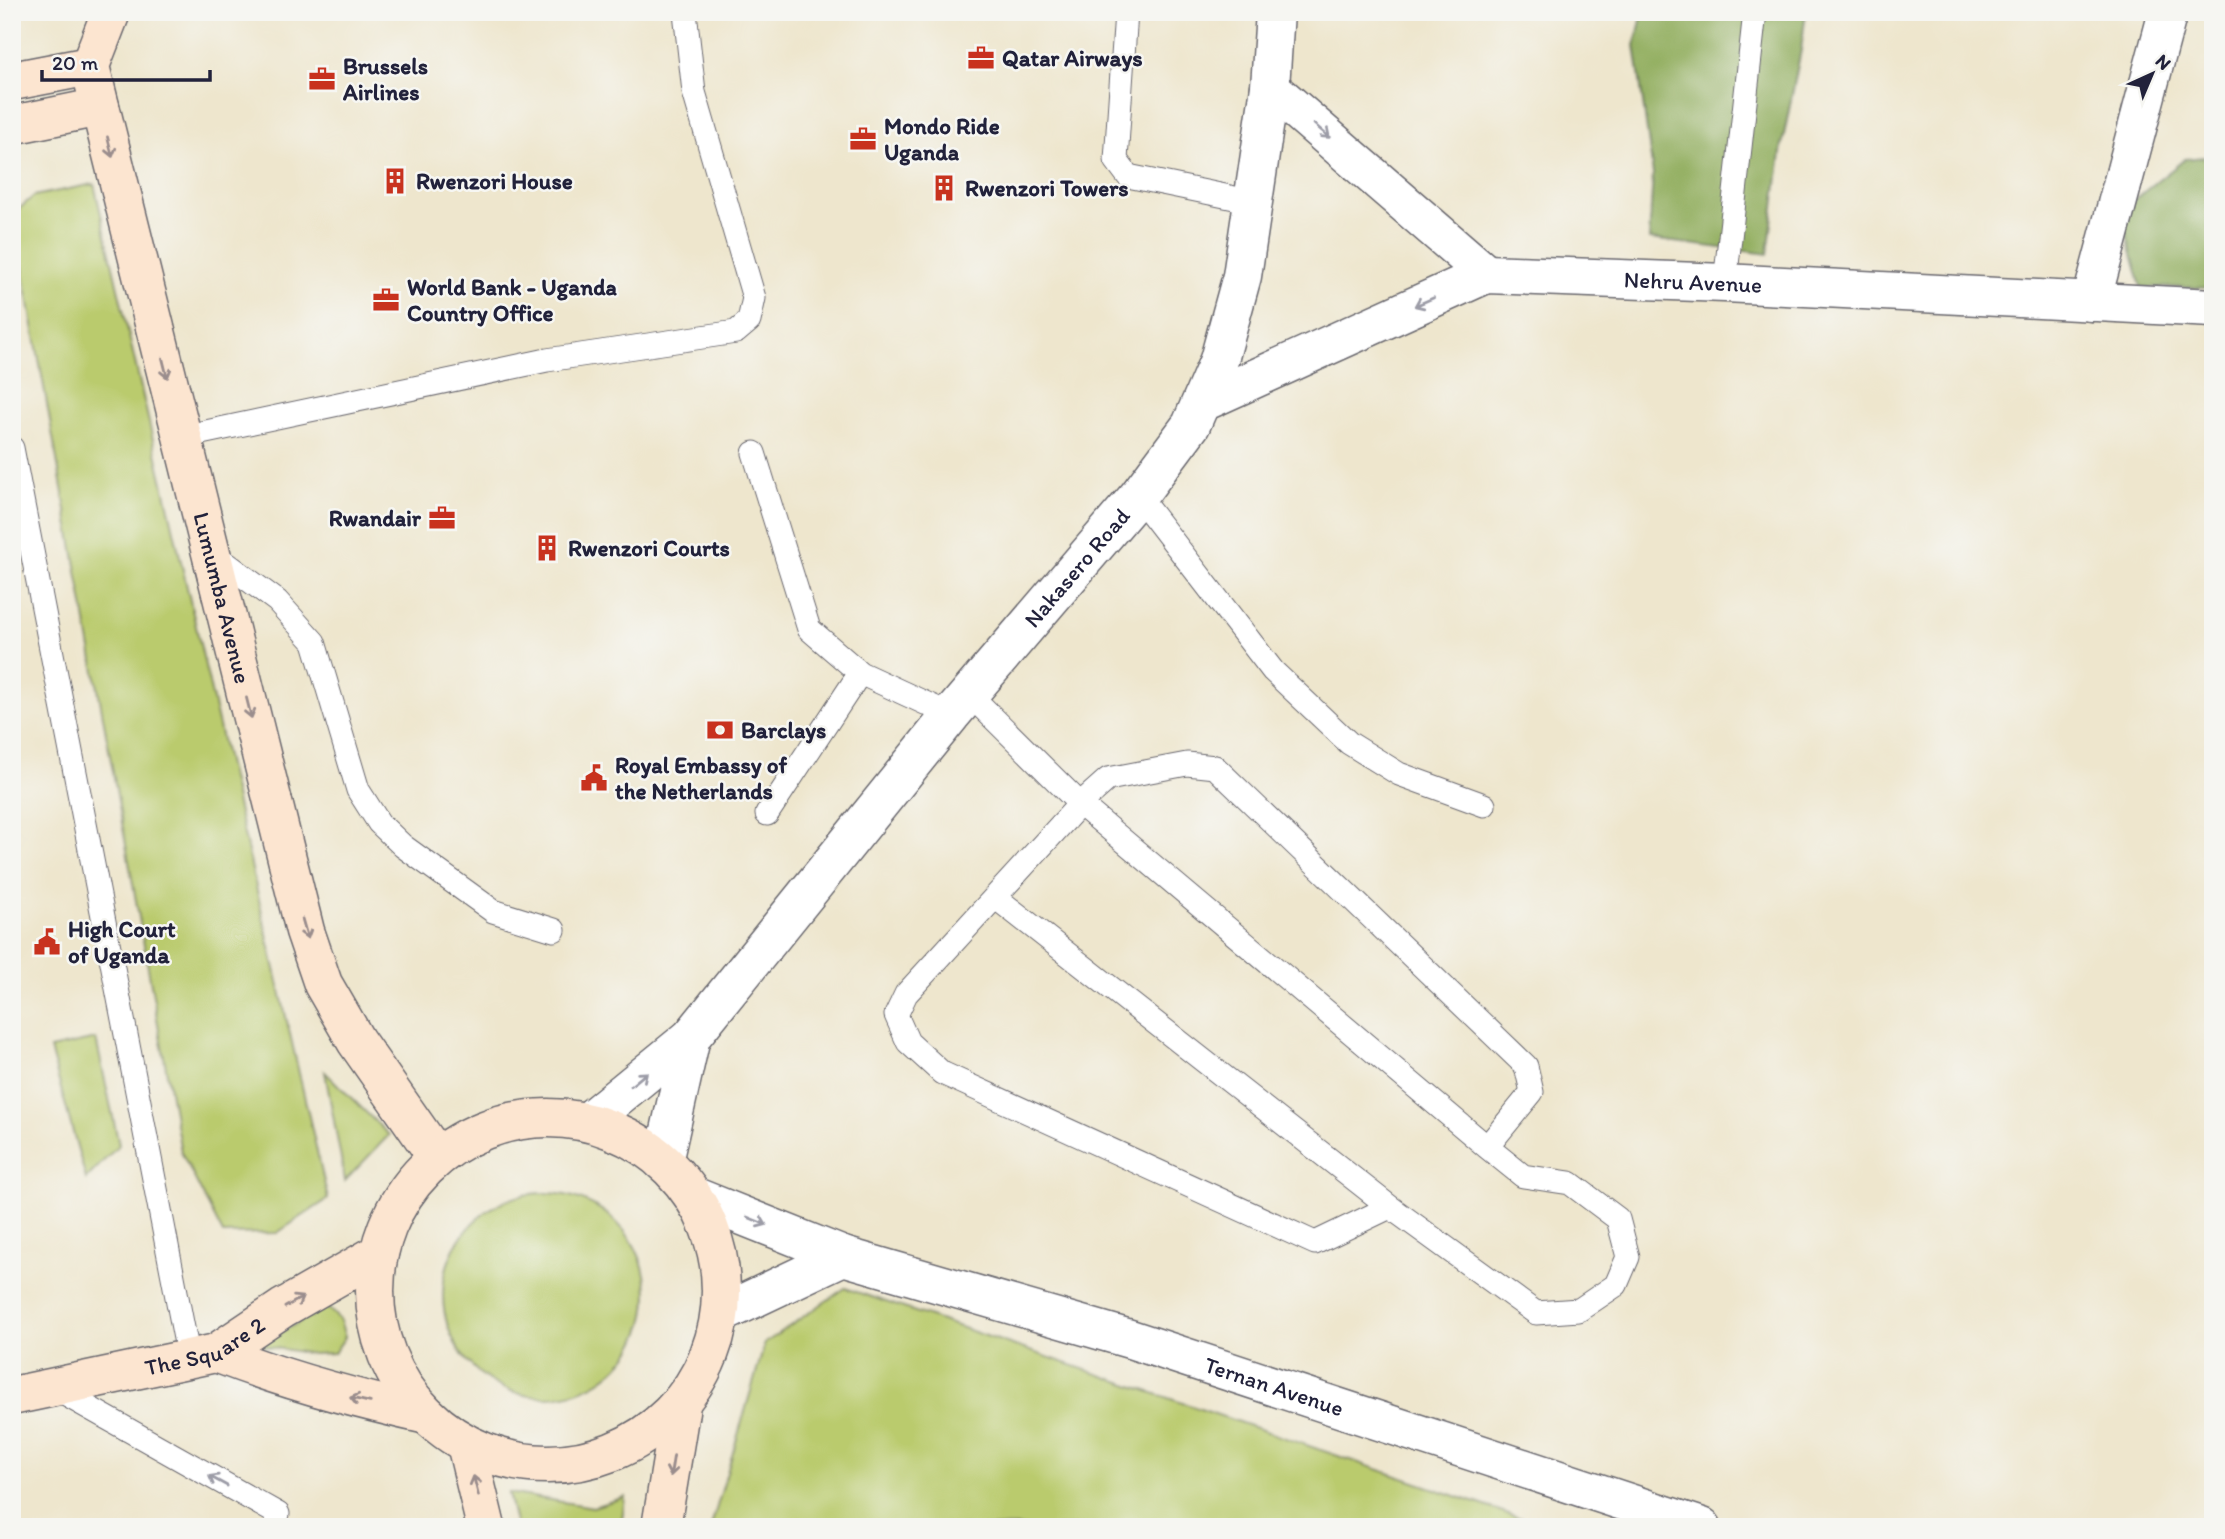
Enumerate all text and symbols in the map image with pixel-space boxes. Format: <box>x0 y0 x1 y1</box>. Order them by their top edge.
scale bar <box>42 38 210 82</box>
north arrow <box>2116 38 2186 108</box>
office icon: Qatar Airways <box>966 43 996 73</box>
place label: Qatar Airways <box>1002 44 1143 72</box>
text: N <box>2151 49 2176 75</box>
text: 20 m <box>52 50 99 75</box>
place label: Brussels Airlines <box>342 52 428 106</box>
office icon: Brussels Airlines <box>307 64 337 94</box>
place label: Mondo Ride Uganda <box>884 112 1000 166</box>
one-way arrow <box>1313 123 1331 139</box>
office icon: Mondo Ride Uganda <box>848 124 878 154</box>
one-way arrow <box>104 136 117 158</box>
building icon: Rwenzori House <box>380 166 410 196</box>
place label: Rwenzori House <box>416 167 573 195</box>
building icon: Rwenzori Towers <box>929 173 959 203</box>
place label: Rwenzori Towers <box>965 174 1129 202</box>
street label: Nehru Avenue <box>1623 265 1763 299</box>
place label: World Bank - Uganda Country Office <box>407 273 617 327</box>
office icon: World Bank - Uganda Country Office <box>371 285 401 315</box>
one-way arrow <box>1414 296 1435 309</box>
one-way arrow <box>159 356 172 379</box>
street label: Nakasero Road <box>1018 502 1136 633</box>
office icon: Rwandair <box>427 503 457 533</box>
place label: Rwandair <box>329 504 422 532</box>
street label: Lumumba Avenue <box>187 509 257 687</box>
building icon: Rwenzori Courts <box>532 533 562 563</box>
place label: Rwenzori Courts <box>568 534 730 562</box>
one-way arrow <box>243 696 257 719</box>
bank icon: Barclays <box>705 715 735 745</box>
place label: Barclays <box>741 716 826 744</box>
place label: Royal Embassy of the Netherlands <box>615 751 788 805</box>
public building icon: Royal Embassy of the Netherlands <box>579 763 609 793</box>
place label: High Court of Uganda <box>68 915 176 969</box>
one-way arrow <box>299 917 312 939</box>
public building icon: High Court of Uganda <box>32 927 62 957</box>
one-way arrow <box>629 1071 647 1087</box>
one-way arrow <box>745 1216 767 1229</box>
one-way arrow <box>283 1295 303 1309</box>
street label: The Square 2 <box>142 1310 270 1382</box>
street label: Ternan Avenue <box>1201 1350 1347 1422</box>
one-way arrow <box>349 1393 372 1407</box>
one-way arrow <box>665 1454 678 1477</box>
one-way arrow <box>209 1474 229 1488</box>
one-way arrow <box>469 1475 482 1498</box>

